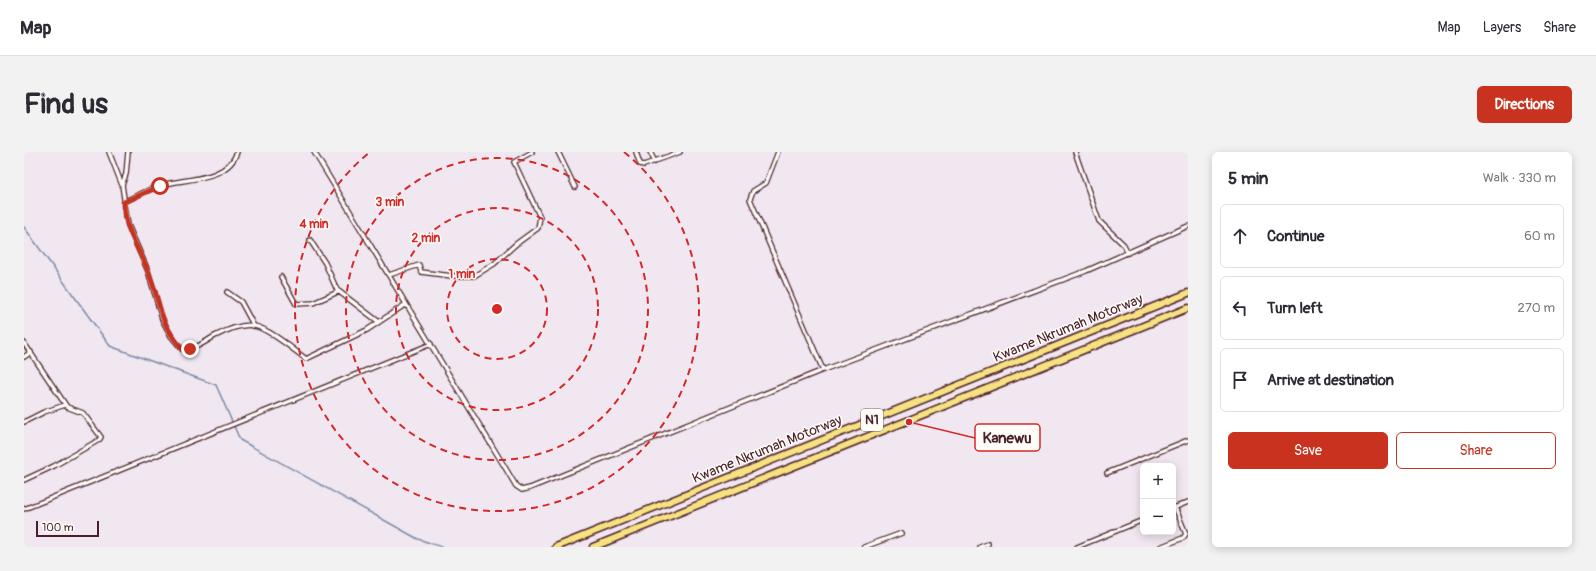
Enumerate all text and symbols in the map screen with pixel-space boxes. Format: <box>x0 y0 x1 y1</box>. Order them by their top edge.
text: Map <box>20 16 51 40</box>
text: Map <box>1438 19 1461 36</box>
text: Layers <box>1483 19 1521 36</box>
text: Share <box>1543 19 1576 36</box>
button: Directions <box>1477 86 1572 123</box>
text: Find us <box>24 87 108 122</box>
text: 5 min <box>1228 168 1268 189</box>
text: Walk · 330 m <box>1483 170 1556 186</box>
route start <box>151 177 169 195</box>
text: 3 min <box>376 195 405 210</box>
text: 4 min <box>298 217 329 232</box>
icon: ahead <box>1229 225 1251 247</box>
text: Continue <box>1267 227 1325 246</box>
text: 60 m <box>1524 228 1555 244</box>
text: 2 min <box>412 231 441 246</box>
text: 1 min <box>449 267 476 282</box>
street label: Kwame Nkrumah Motorway <box>991 290 1145 366</box>
icon: left <box>1229 297 1251 319</box>
text: Turn left <box>1267 299 1323 318</box>
text: 270 m <box>1518 300 1555 316</box>
centre of rings <box>490 302 504 316</box>
route end <box>181 340 199 358</box>
icon: arrive <box>1229 369 1251 391</box>
text: Arrive at destination <box>1267 371 1394 390</box>
road number: N1 <box>861 409 883 431</box>
street label: Kwame Nkrumah Motorway <box>690 411 844 487</box>
callout: Kanewu <box>975 424 1040 451</box>
text: Kanewu <box>982 429 1032 448</box>
button: Save <box>1228 432 1388 469</box>
button: Share <box>1396 432 1556 469</box>
map controls <box>1140 463 1176 535</box>
button: + <box>1140 463 1176 499</box>
button: − <box>1140 499 1176 535</box>
scale bar <box>36 519 99 538</box>
text: 100 m <box>42 521 73 534</box>

